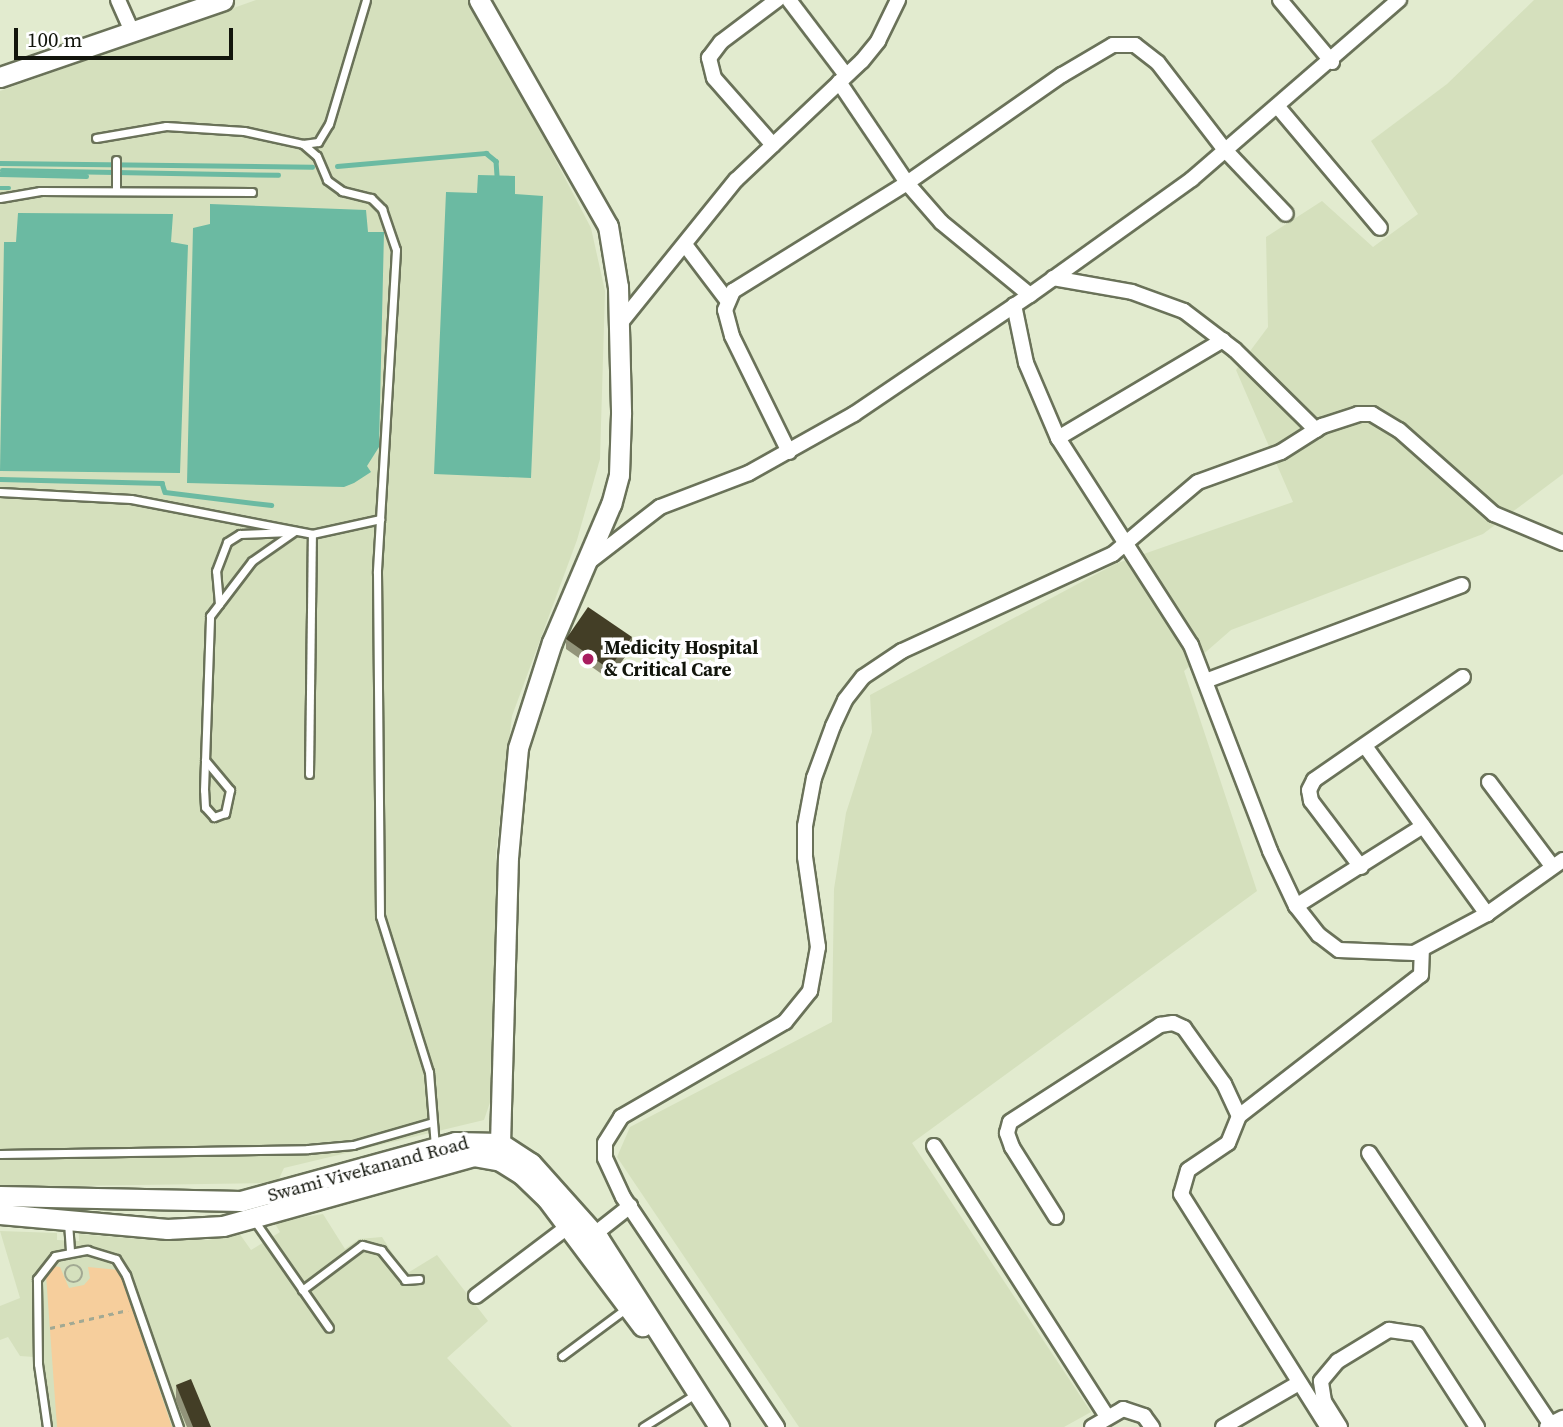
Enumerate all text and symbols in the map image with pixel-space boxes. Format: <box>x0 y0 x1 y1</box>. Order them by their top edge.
scale bar <box>18 14 236 58</box>
text: 100 m <box>27 25 82 54</box>
place label: Medicity Hospital & Critical Care <box>604 637 758 681</box>
marker: Medicity Hospital & Critical Care <box>578 649 598 669</box>
street label: Swami Vivekanand Road <box>265 1131 471 1207</box>

